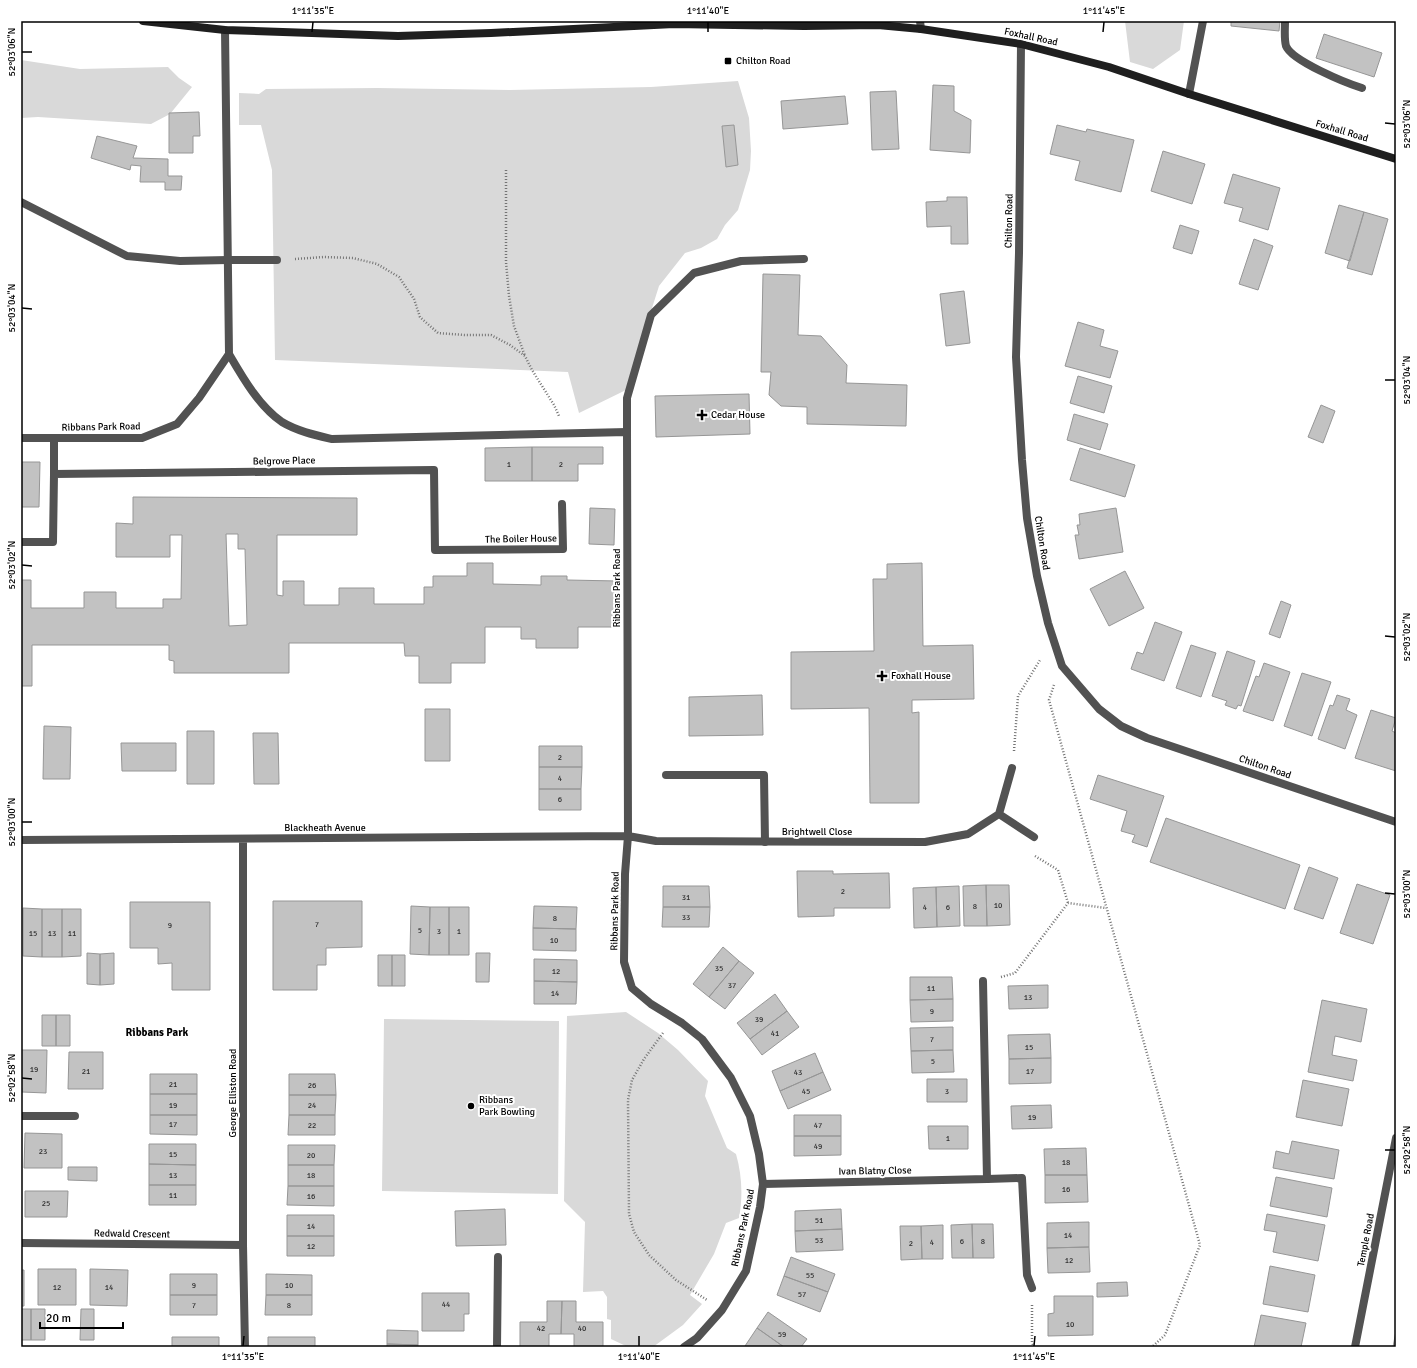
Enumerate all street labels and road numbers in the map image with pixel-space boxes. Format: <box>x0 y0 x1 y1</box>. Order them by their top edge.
street label: Foxhall Road <box>1003 25 1059 49</box>
street label: Foxhall Road <box>1314 117 1370 145</box>
street label: Chilton Road <box>1003 194 1015 248</box>
street label: Ribbans Park Road <box>61 420 141 434</box>
street label: Belgrove Place <box>253 454 315 468</box>
street label: Chilton Road <box>1032 515 1052 571</box>
street label: The Boiler House <box>485 532 557 546</box>
street label: Ribbans Park Road <box>611 548 623 628</box>
street label: Chilton Road <box>1237 752 1293 782</box>
street label: Blackheath Avenue <box>284 822 366 834</box>
street label: Brightwell Close <box>782 826 852 838</box>
street label: Ribbans Park Road <box>608 871 622 951</box>
street label: George Elliston Road <box>227 1049 239 1137</box>
street label: Ivan Blatny Close <box>838 1164 912 1178</box>
street label: Ribbans Park Road <box>729 1188 757 1268</box>
street label: Temple Road <box>1355 1212 1377 1268</box>
street label: Redwald Crescent <box>94 1227 171 1241</box>

